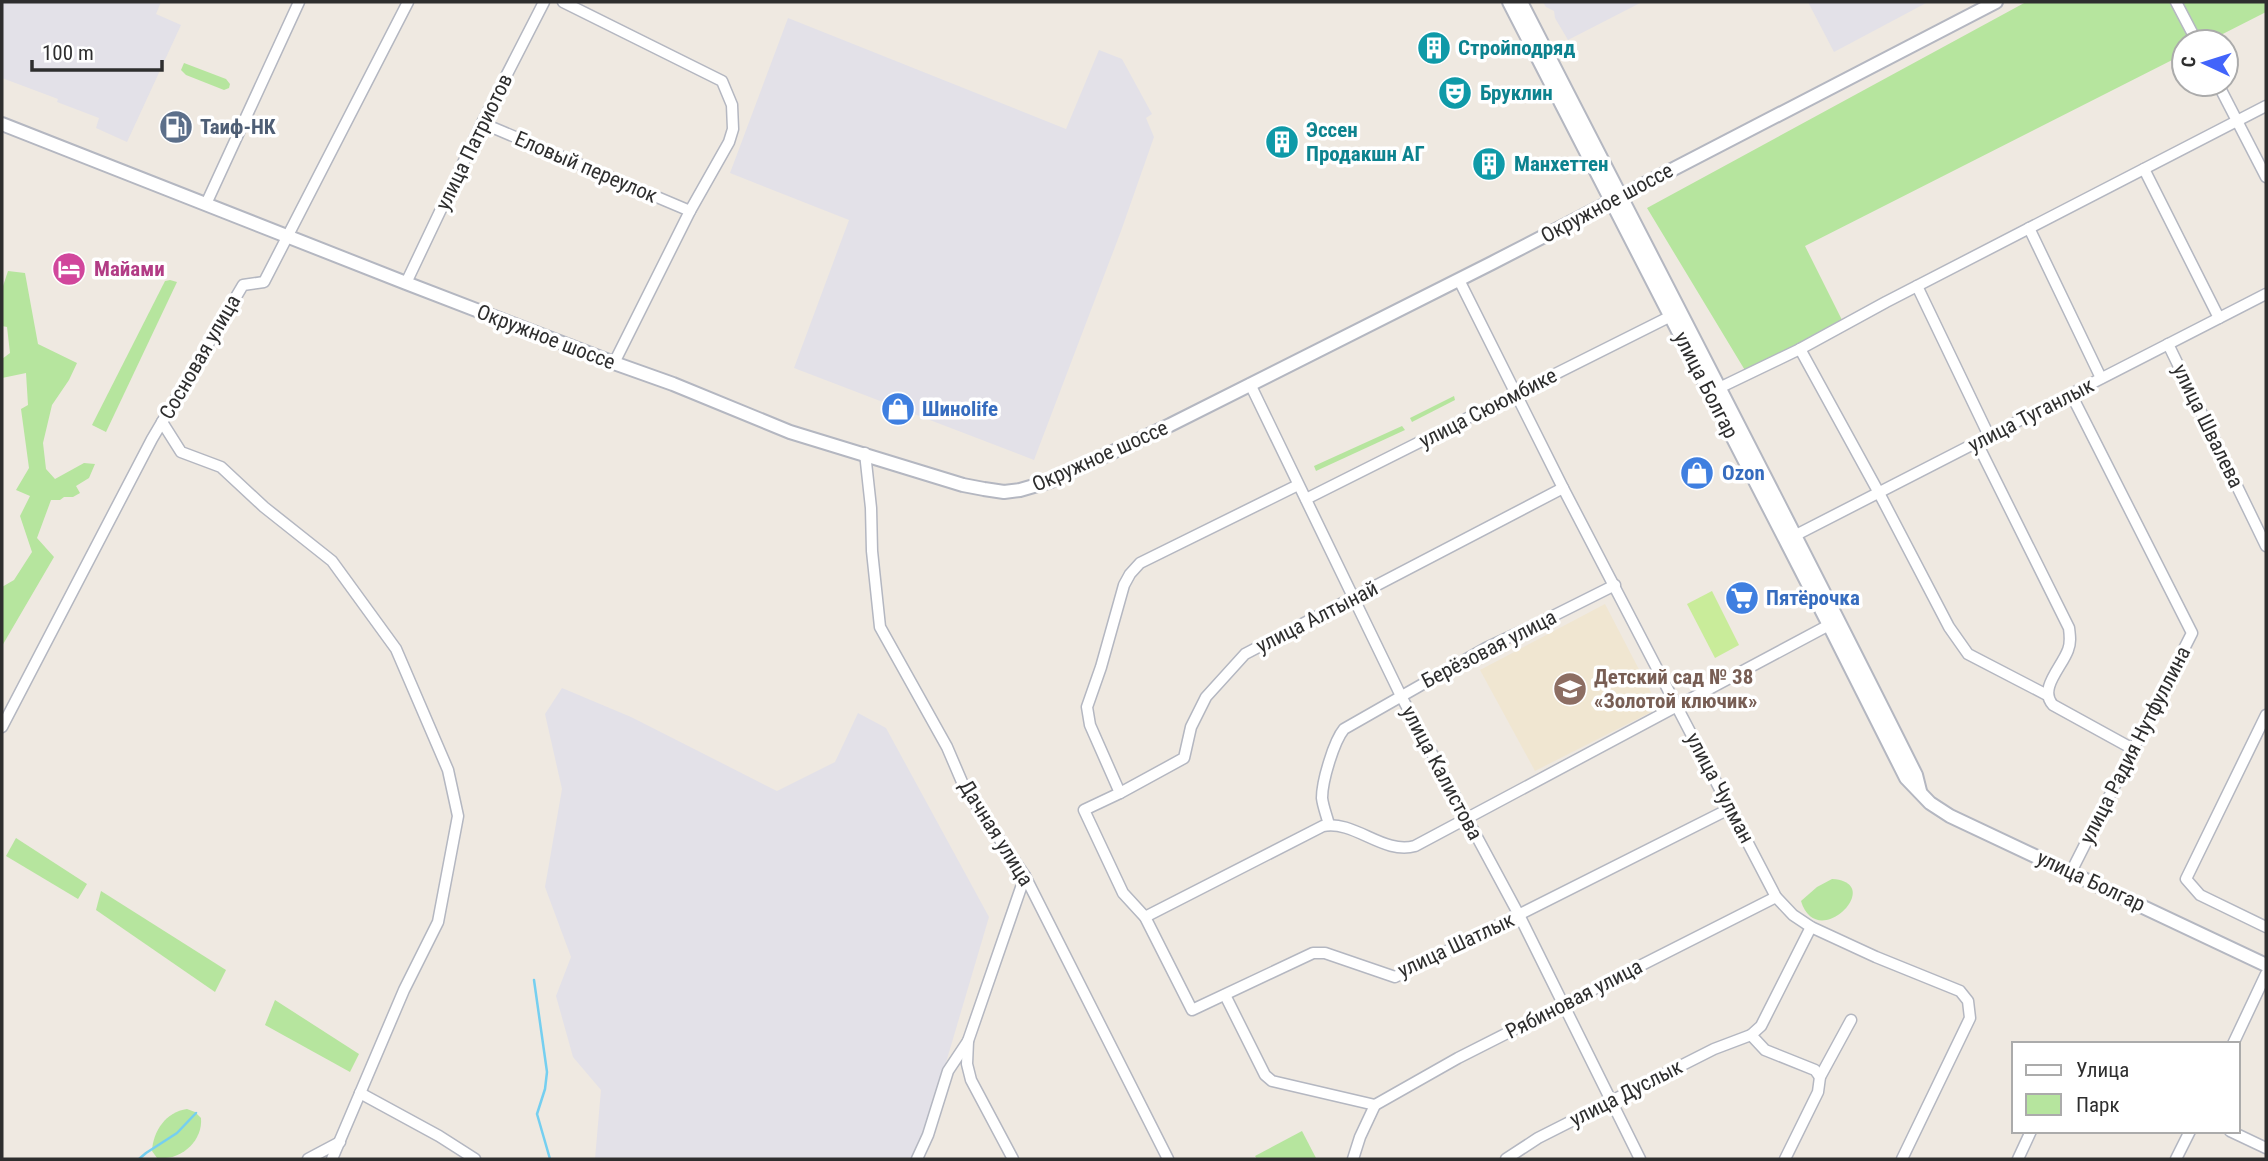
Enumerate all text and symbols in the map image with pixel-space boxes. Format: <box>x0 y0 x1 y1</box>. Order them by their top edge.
scale bar <box>32 28 161 72</box>
north arrow <box>2170 28 2240 98</box>
building icon: Стройподряд <box>1415 29 1453 67</box>
place label: Стройподряд <box>1458 36 1575 60</box>
text: 100 m <box>42 41 94 65</box>
text: С <box>2177 55 2200 68</box>
street label: улица Патриотов <box>431 70 517 214</box>
theatre icon: Бруклин <box>1436 74 1474 112</box>
place label: Бруклин <box>1480 81 1553 105</box>
fuel station icon: Таиф-НК <box>157 108 195 146</box>
place label: Таиф-НК <box>200 115 276 139</box>
place label: Эссен Продакшн АГ <box>1306 118 1425 166</box>
building icon: Эссен Продакшн АГ <box>1263 123 1301 161</box>
street label: Еловый переулок <box>511 126 661 208</box>
building icon: Манхеттен <box>1470 145 1508 183</box>
place label: Манхеттен <box>1514 152 1608 176</box>
street label: Окружное шоссе <box>1537 158 1677 248</box>
hotel icon: Майами <box>50 250 88 288</box>
place label: Майами <box>94 257 165 281</box>
street label: Сосновая улица <box>155 290 245 424</box>
street label: Окружное шоссе <box>474 300 619 374</box>
street label: улица Болгар <box>1669 328 1743 442</box>
street label: улица Швалева <box>2168 360 2248 492</box>
street label: улица Сююмбике <box>1415 363 1561 453</box>
street label: улица Туганлык <box>1964 373 2098 457</box>
shop icon: Шиноlife <box>879 390 917 428</box>
place label: Шиноlife <box>922 397 998 421</box>
street label: Окружное шоссе <box>1028 415 1172 497</box>
shop icon: Ozon <box>1678 454 1716 492</box>
place label: Ozon <box>1722 461 1765 485</box>
street label: улица Алтынай <box>1252 576 1382 658</box>
supermarket icon: Пятёрочка <box>1723 579 1761 617</box>
place label: Пятёрочка <box>1766 586 1860 610</box>
street label: Берёзовая улица <box>1418 605 1560 693</box>
street label: улица Радия Нутфуллина <box>2075 642 2195 848</box>
place label: Детский сад № 38 «Золотой ключик» <box>1594 665 1757 713</box>
school or university icon: Детский сад № 38 «Золотой ключик» <box>1551 670 1589 708</box>
street label: улица Калистова <box>1397 702 1487 844</box>
street label: улица Чулман <box>1681 729 1759 847</box>
street label: Дачная улица <box>954 776 1038 890</box>
street label: улица Болгар <box>2033 846 2149 916</box>
street label: улица Шатлык <box>1394 908 1518 982</box>
street label: Рябиновая улица <box>1502 954 1646 1044</box>
legend <box>2012 1042 2240 1133</box>
street label: улица Дуслык <box>1566 1054 1686 1132</box>
text: Улица <box>2076 1058 2129 1082</box>
text: Парк <box>2076 1093 2120 1117</box>

